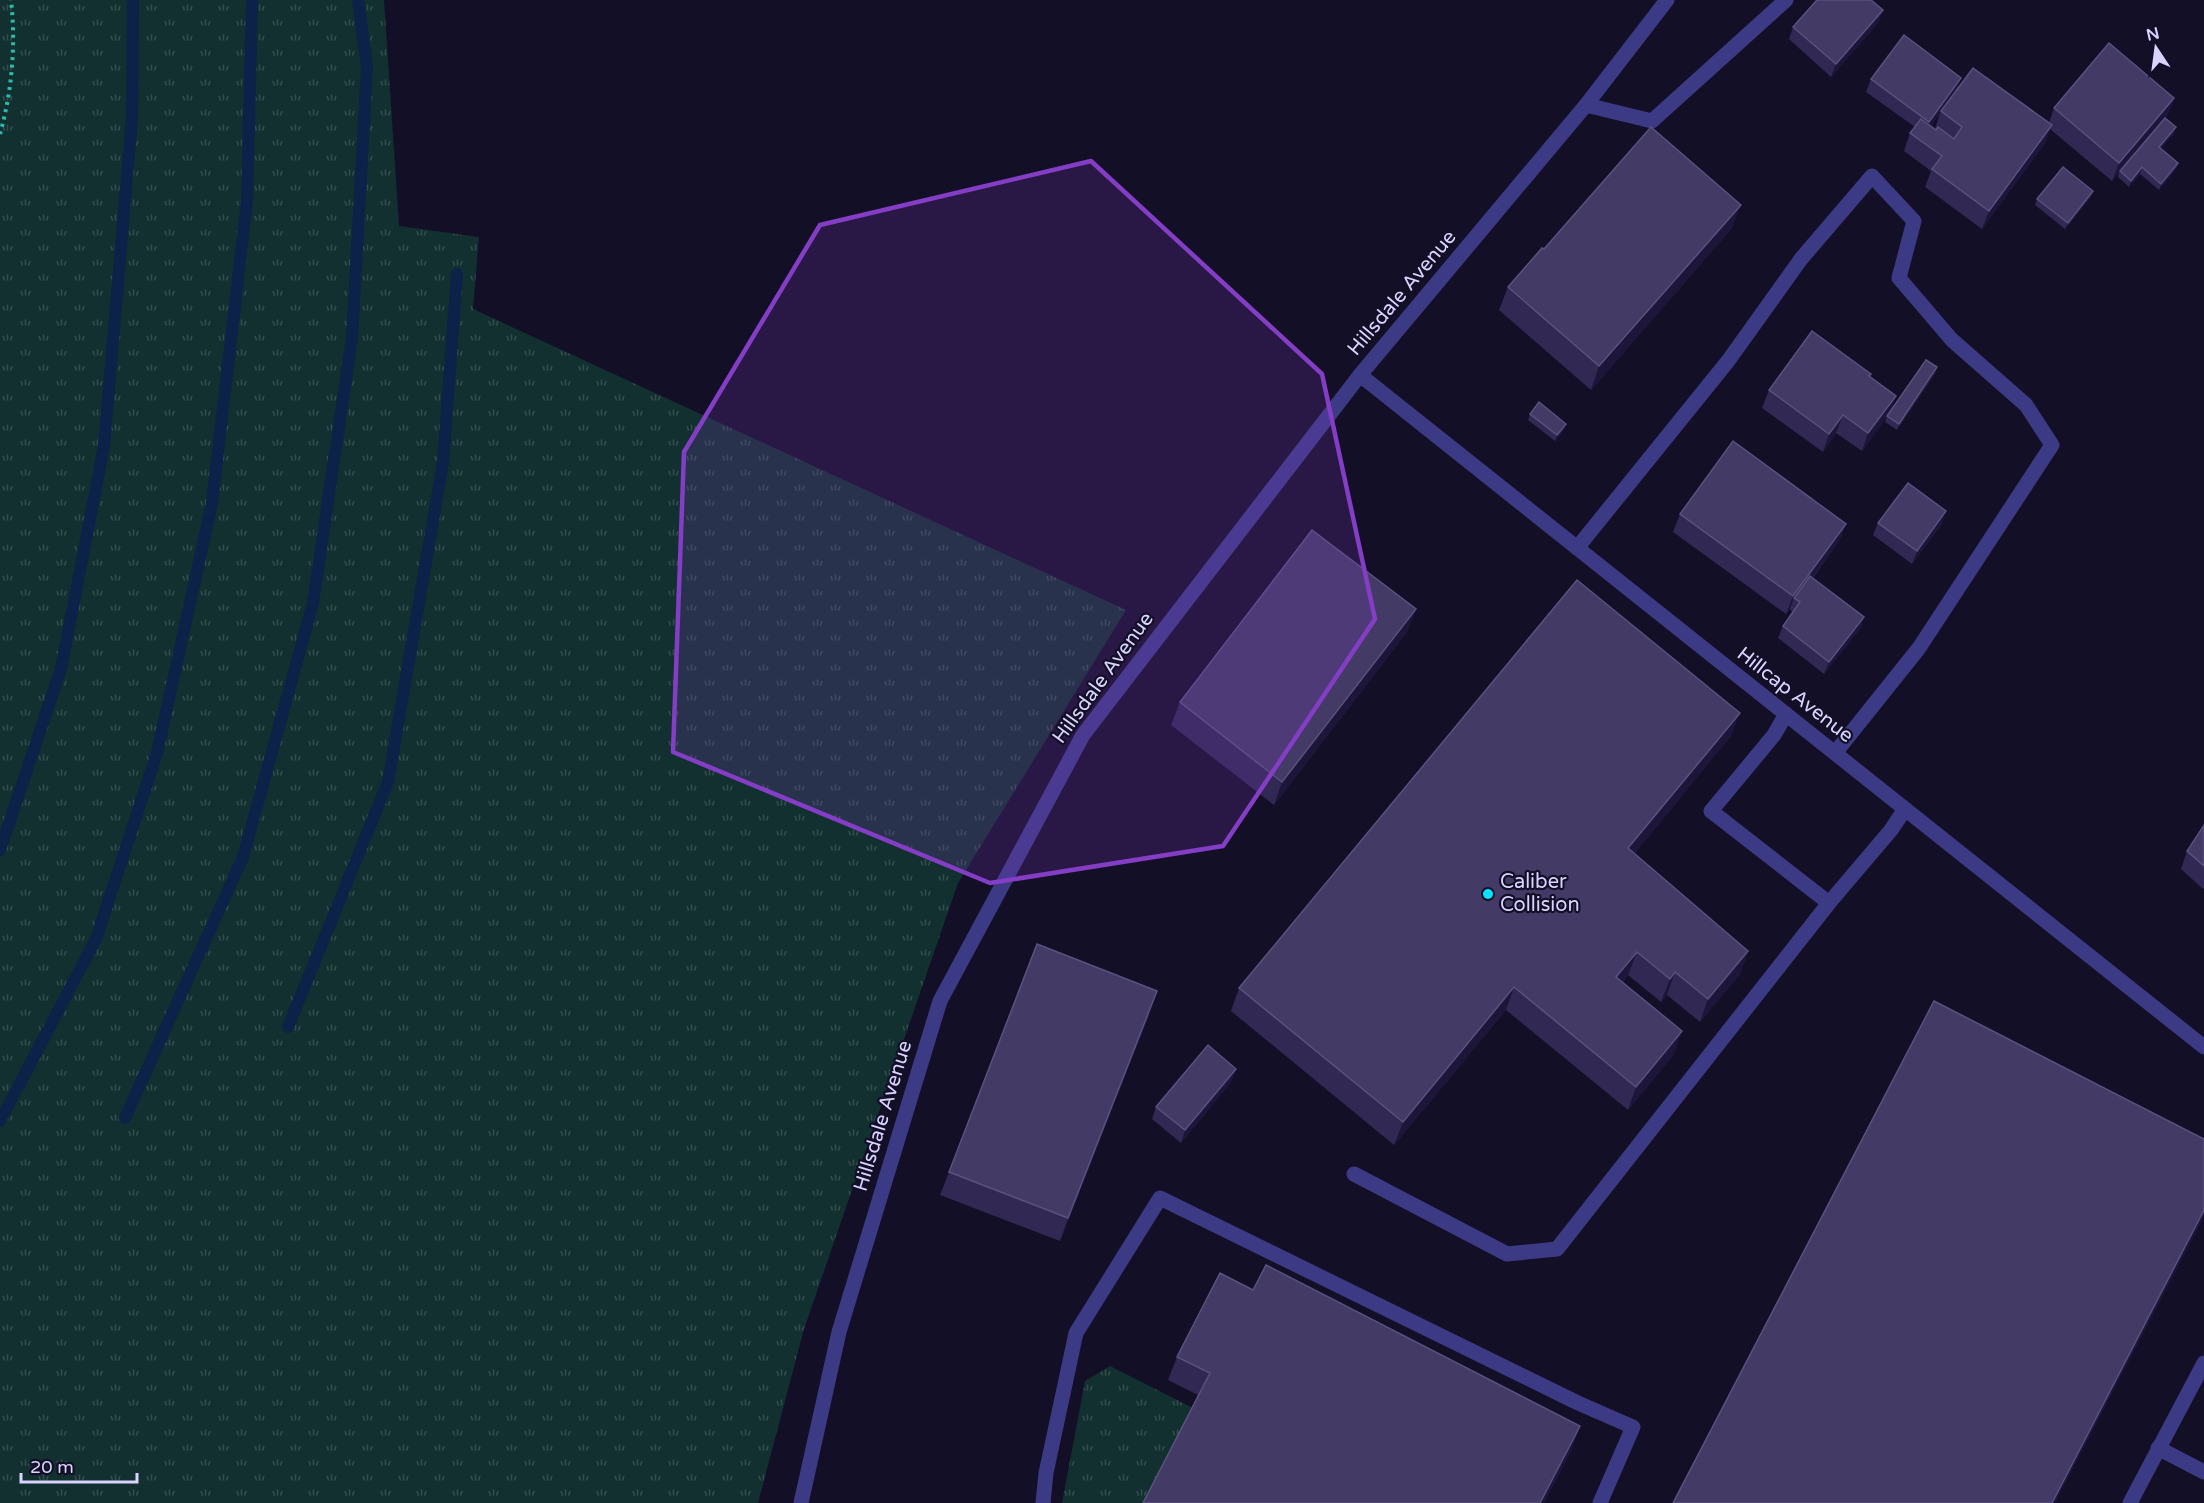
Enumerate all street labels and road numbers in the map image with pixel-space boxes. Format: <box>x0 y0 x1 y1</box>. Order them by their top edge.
street label: Hillsdale Avenue <box>1343 225 1461 361</box>
street label: Hillsdale Avenue <box>1047 608 1159 748</box>
street label: Hillcap Avenue <box>1732 642 1858 748</box>
street label: Hillsdale Avenue <box>849 1038 917 1194</box>

